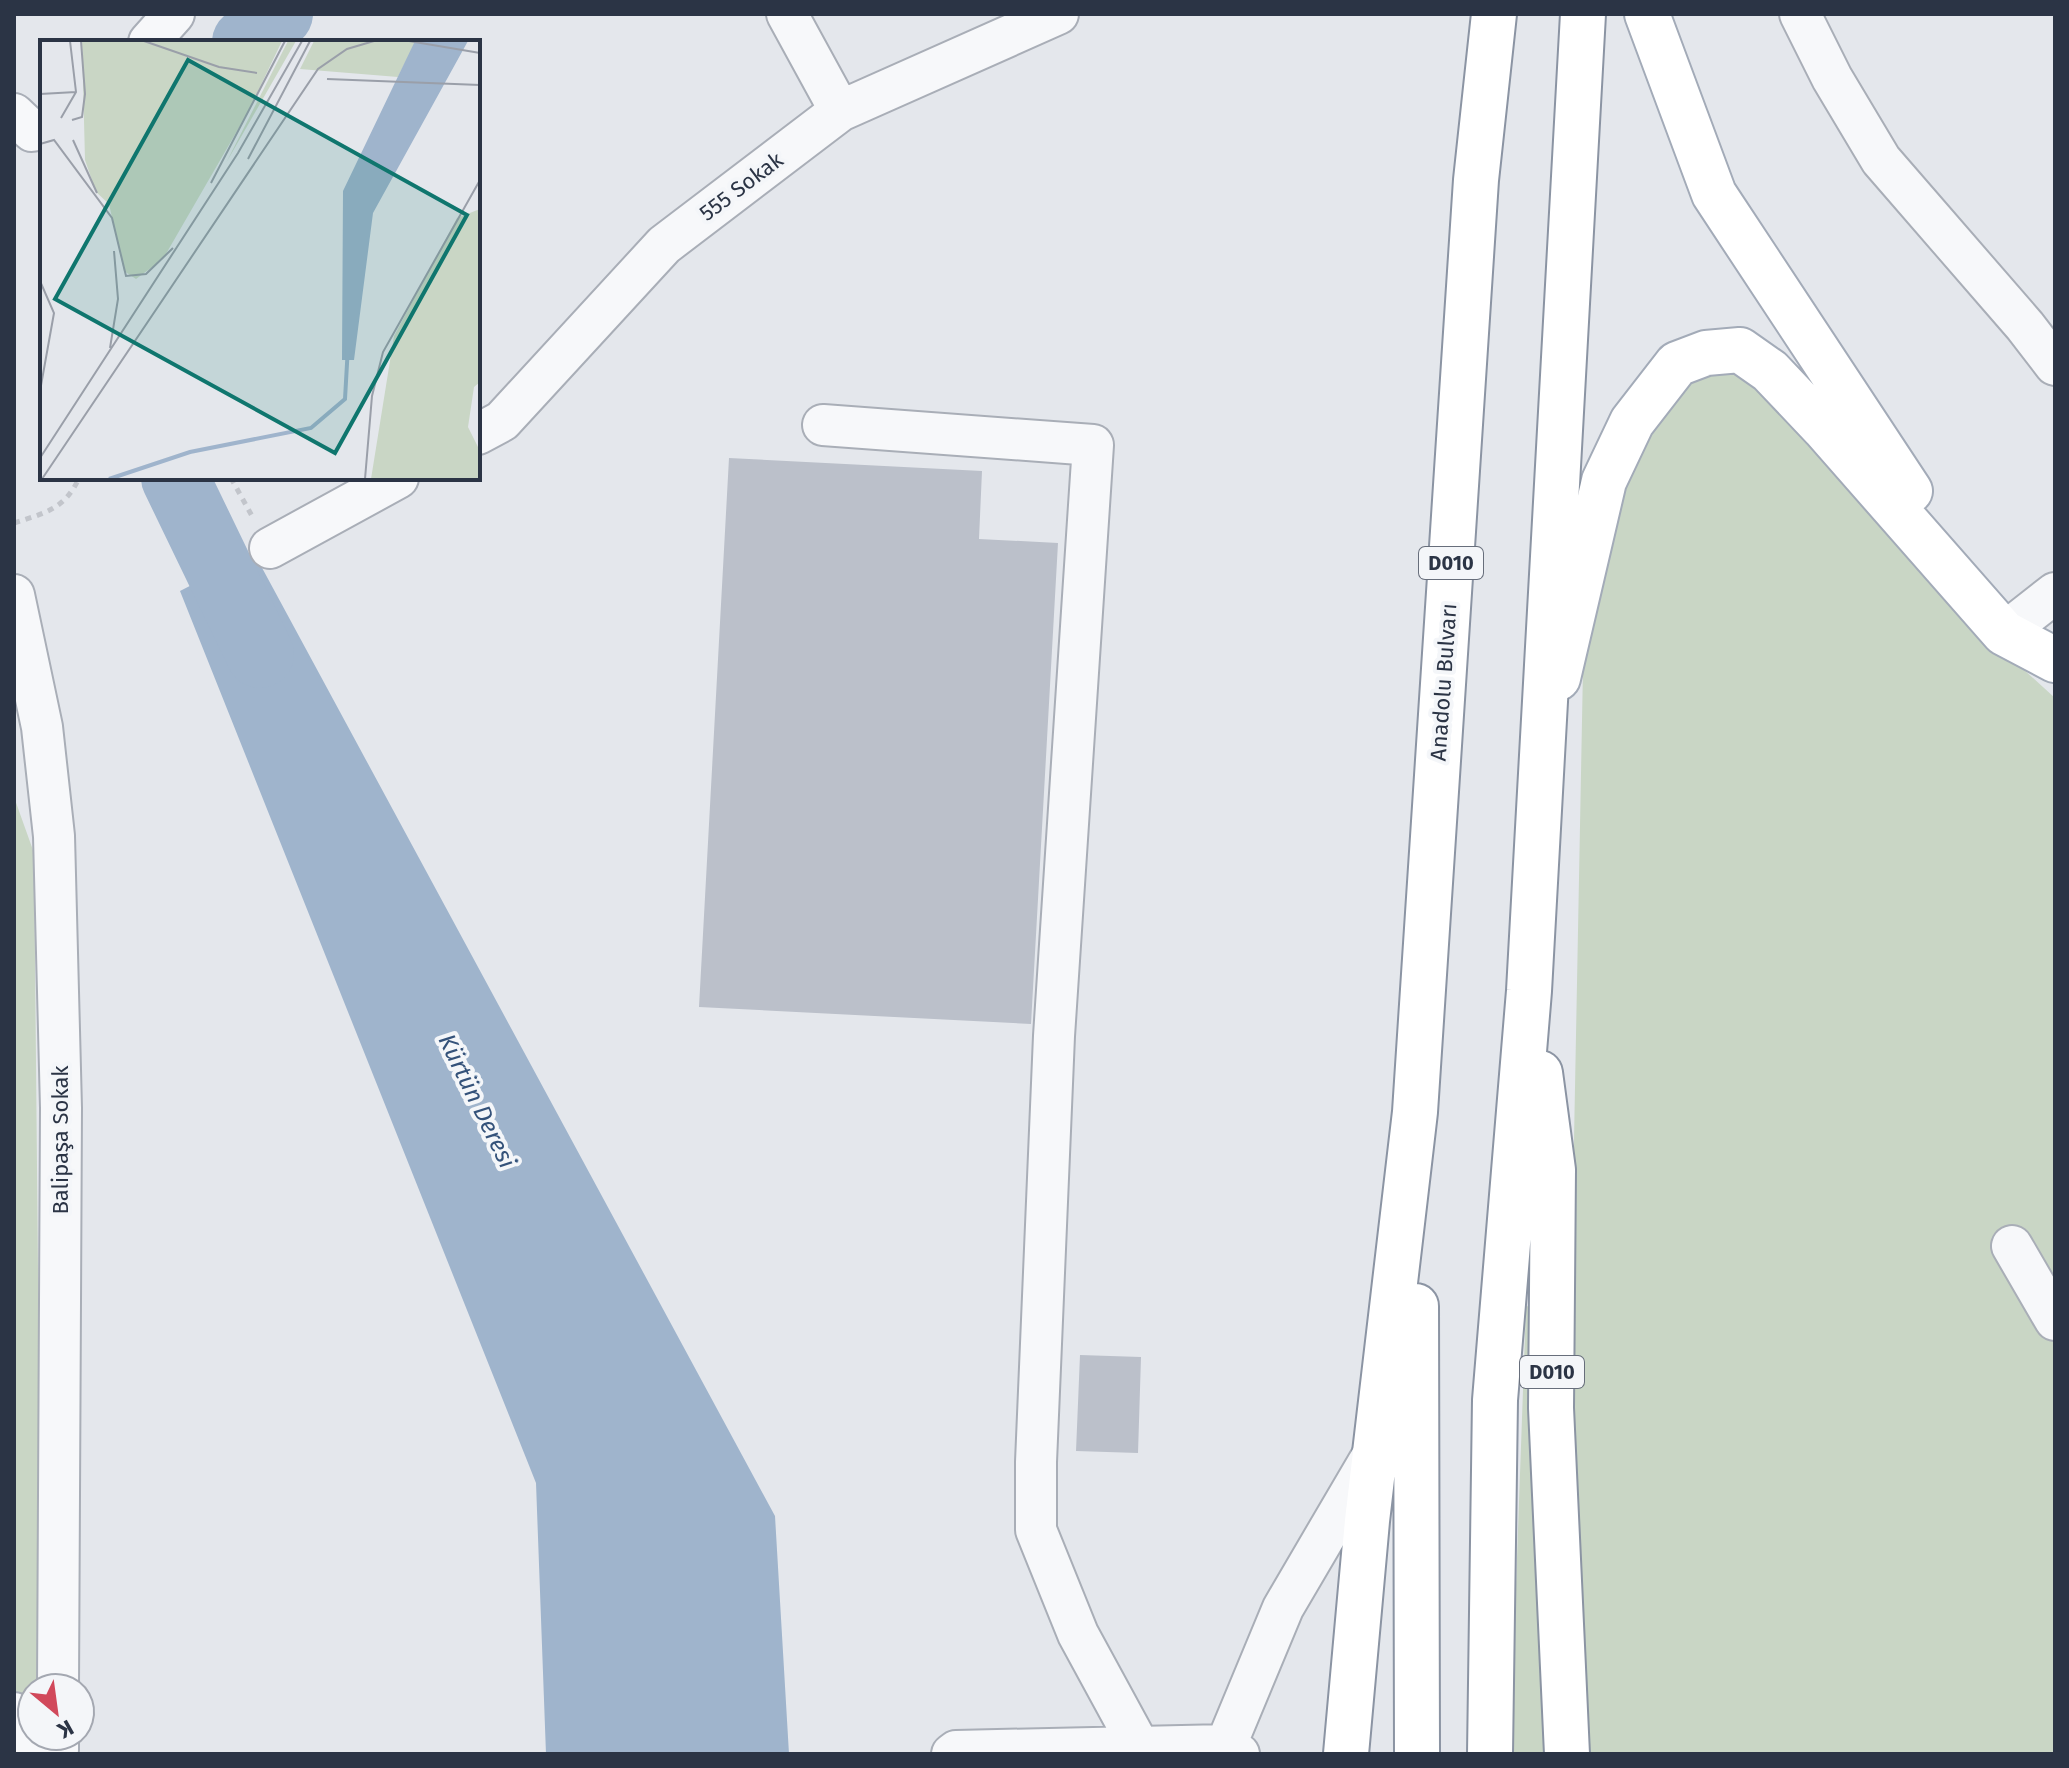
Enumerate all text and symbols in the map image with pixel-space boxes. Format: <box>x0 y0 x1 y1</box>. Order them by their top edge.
inset map <box>40 40 480 480</box>
street label: 555 Sokak <box>694 146 789 227</box>
road number: D010 <box>1419 547 1483 579</box>
street label: Anadolu Bulvarı <box>1425 602 1462 762</box>
water label: Kürtün Deresi <box>433 1029 522 1173</box>
street label: Balipaşa Sokak <box>47 1065 74 1215</box>
road number: D010 <box>1520 1356 1584 1388</box>
north arrow <box>16 1672 96 1752</box>
text: K <box>52 1714 78 1745</box>

